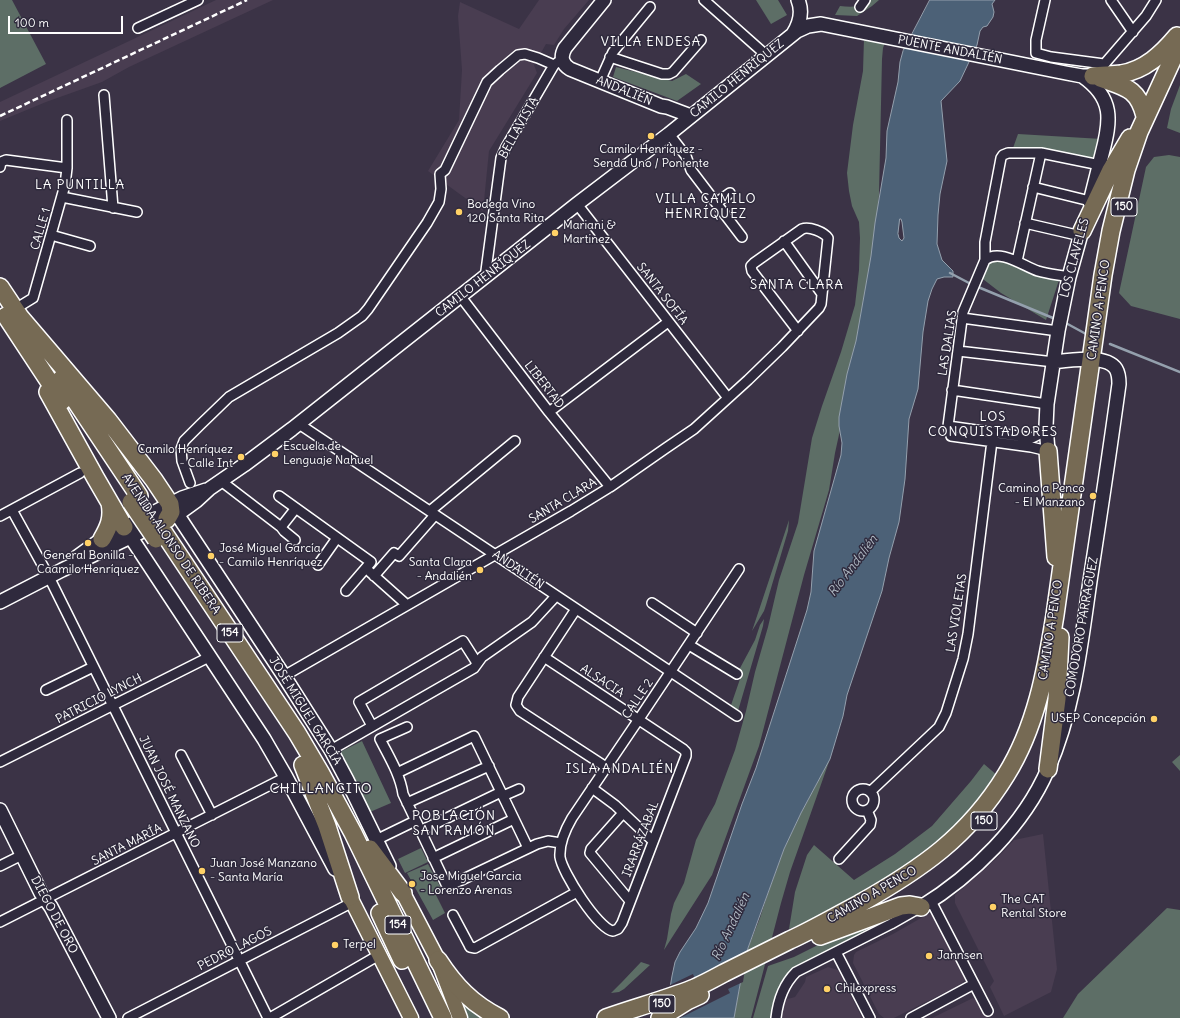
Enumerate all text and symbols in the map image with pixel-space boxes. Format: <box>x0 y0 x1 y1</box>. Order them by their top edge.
scale bar <box>10 8 125 34</box>
text: 100 m <box>15 15 49 30</box>
street label: PUENTE ANDALIÉN <box>896 33 1004 67</box>
district label: VILLA ENDESA <box>601 34 701 50</box>
street label: CAMILO HENRÍQUEZ <box>687 37 787 121</box>
street label: ANDALIÉN <box>594 73 654 109</box>
street label: BELLAVISTA <box>496 95 542 161</box>
marker: Camilo Henríquez - Senda Uno / Poniente <box>646 131 656 141</box>
place label: Camilo Henríquez - Senda Uno / Poniente <box>593 143 709 171</box>
district label: LA PUNTILLA <box>35 177 125 193</box>
district label: VILLA CAMILO HENRÍQUEZ <box>655 191 757 222</box>
place label: Bodega Vino 120 Santa Rita <box>467 198 544 226</box>
road number: 150 <box>1111 198 1137 216</box>
street label: CALLE 1 <box>28 206 54 252</box>
marker: Bodega Vino 120 Santa Rita <box>454 207 464 217</box>
street label: LOS CLAVELES <box>1058 217 1092 299</box>
place label: Mariani & Martinez <box>563 219 616 247</box>
marker: Mariani & Martinez <box>550 228 560 238</box>
street label: CAMILO HENRÍQUEZ <box>433 237 533 321</box>
street label: CAMINO A PENCO <box>1085 259 1113 361</box>
street label: SANTA SOFÍA <box>633 260 691 328</box>
district label: SANTA CLARA <box>750 277 844 293</box>
street label: LAS DALIAS <box>936 309 960 377</box>
street label: LIBERTAD <box>521 358 567 412</box>
district label: LOS CONQUISTADORES <box>928 409 1058 440</box>
place label: Escuela de Lenguaje Nahuel <box>283 440 373 468</box>
place label: Camilo Henríquez - Calle Int <box>138 443 233 471</box>
marker: Escuela de Lenguaje Nahuel <box>270 449 280 459</box>
marker: Camilo Henríquez - Calle Int <box>236 452 246 462</box>
street label: AVENIDA ALONSO DE RIBERA <box>119 471 223 617</box>
street label: SANTA CLARA <box>527 475 599 527</box>
place label: Camino a Penco - El Manzano <box>998 482 1085 510</box>
marker: Camino a Penco - El Manzano <box>1088 491 1098 501</box>
water label: Río Andalién <box>825 532 881 600</box>
marker: General Bonilla - Caamilo Henríquez <box>83 538 93 548</box>
place label: José Miguel García - Camilo Henríquez <box>219 542 322 570</box>
street label: ANDALIÉN <box>489 547 547 593</box>
place label: General Bonilla - Caamilo Henríquez <box>37 549 139 577</box>
marker: José Miguel García - Camilo Henríquez <box>206 551 216 561</box>
place label: Santa Clara - Andalién <box>409 556 472 584</box>
street label: COMODORO PARRAGUEZ <box>1063 556 1101 698</box>
marker: Santa Clara - Andalién <box>475 565 485 575</box>
street label: LAS VIOLETAS <box>944 573 970 653</box>
street label: CAMINO A PENCO <box>1036 579 1066 681</box>
road number: 154 <box>217 624 243 642</box>
street label: JOSÉ MIGUEL GARCÍA <box>266 654 344 768</box>
street label: ALSACIA <box>577 661 627 701</box>
street label: PATRICIO LYNCH <box>53 671 145 727</box>
street label: CALLE 2 <box>619 676 657 722</box>
place label: USEP Concepción <box>1051 712 1146 726</box>
marker: USEP Concepción <box>1149 714 1159 724</box>
street label: JUAN JOSÉ MANZANO <box>136 733 202 851</box>
district label: ISLA ANDALIÉN <box>566 761 674 777</box>
district label: CHILLANCITO <box>269 781 373 797</box>
street label: IRARRÁZABAL <box>620 799 662 879</box>
district label: POBLACIÓN SAN RAMÓN <box>412 808 496 839</box>
road number: 150 <box>971 812 997 830</box>
street label: SANTA MARÍA <box>89 821 165 869</box>
place label: Juan José Manzano - Santa María <box>210 857 317 885</box>
street label: CAMINO A PENCO <box>825 863 919 927</box>
marker: Juan José Manzano - Santa María <box>197 866 207 876</box>
place label: Jose Miguel Garcia - Lorenzo Arenas <box>420 870 522 898</box>
street label: DIEGO DE ORO <box>28 874 80 956</box>
marker: Jose Miguel Garcia - Lorenzo Arenas <box>407 879 417 889</box>
water label: Río Andalién <box>709 891 753 963</box>
place label: The CAT Rental Store <box>1001 893 1066 921</box>
marker: The CAT Rental Store <box>988 902 998 912</box>
road number: 154 <box>385 916 411 934</box>
street label: PEDRO LAGOS <box>195 924 275 974</box>
place label: Terpel <box>343 938 376 952</box>
marker: Terpel <box>330 940 340 950</box>
place label: Jannsen <box>937 949 983 963</box>
marker: Jannsen <box>924 951 934 961</box>
place label: Chilexpress <box>835 982 896 996</box>
marker: Chilexpress <box>822 984 832 994</box>
road number: 150 <box>649 995 675 1013</box>

